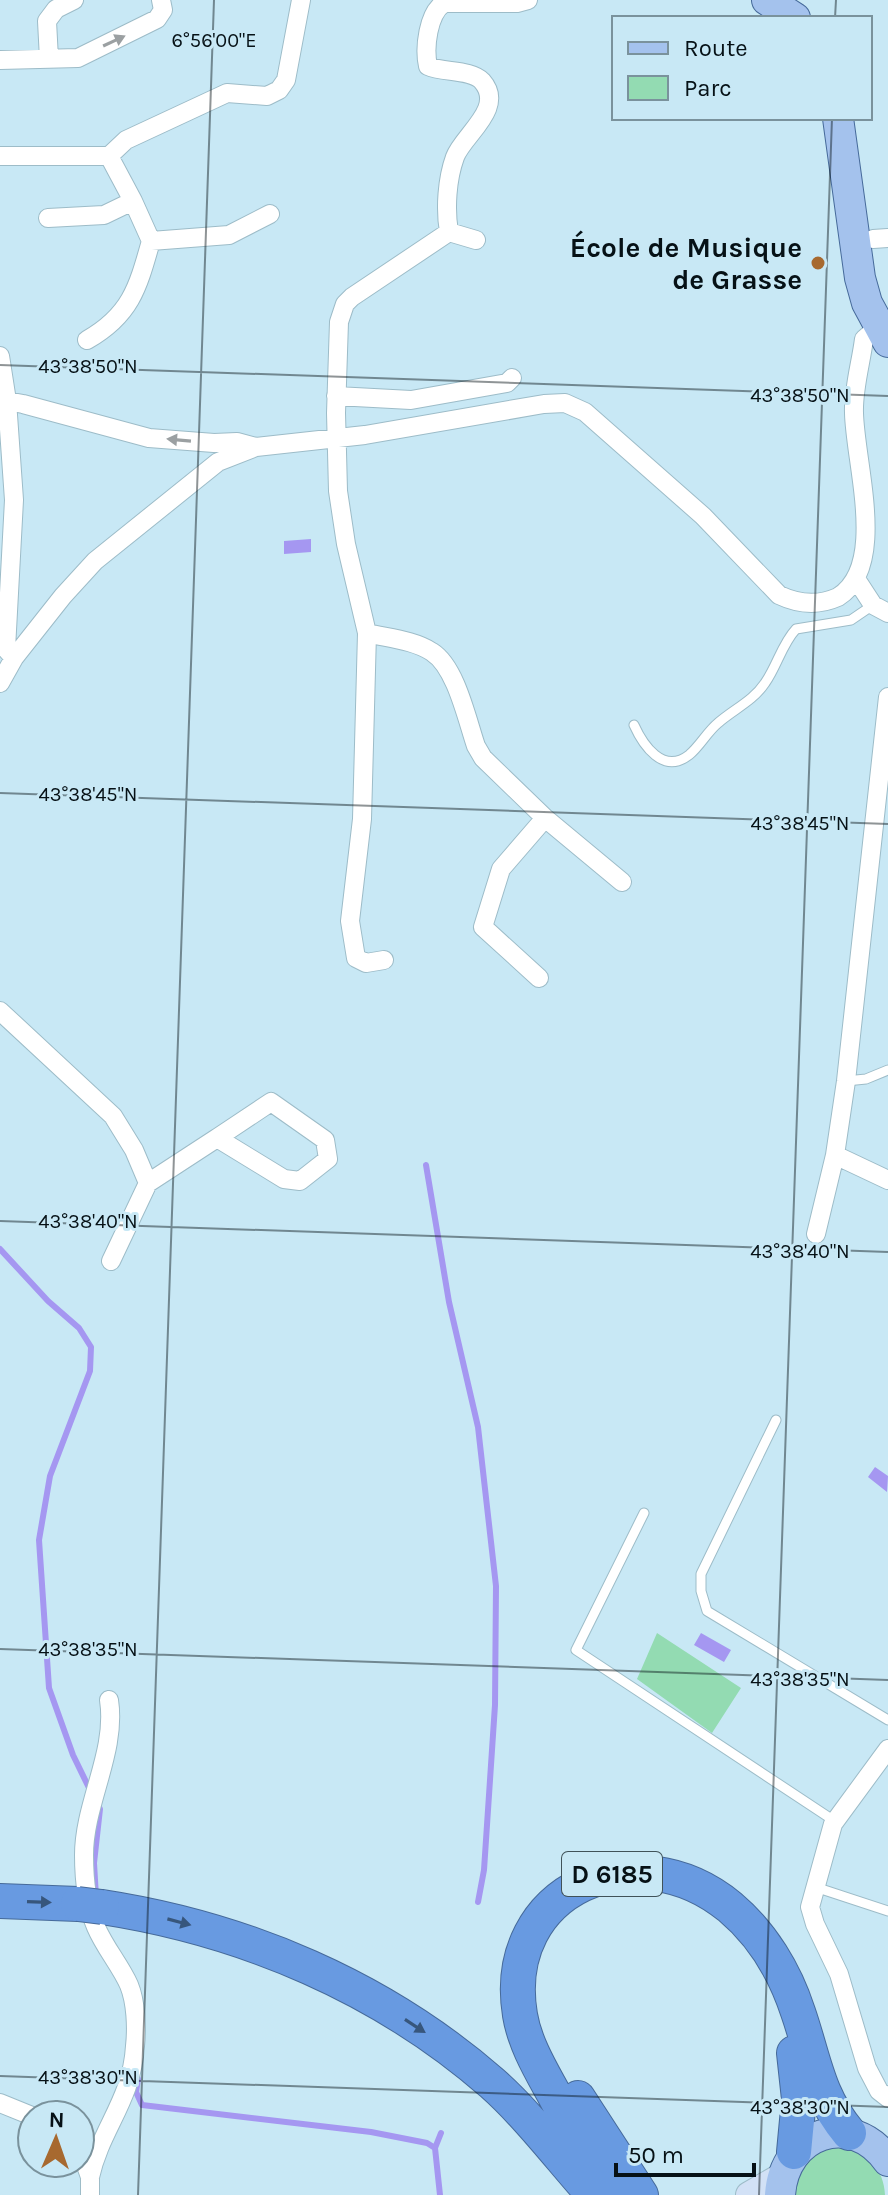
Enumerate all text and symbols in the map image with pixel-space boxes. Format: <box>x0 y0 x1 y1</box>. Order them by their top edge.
legend <box>612 16 872 120</box>
text: 6°56'00"E <box>172 29 256 52</box>
one-way arrow <box>103 34 126 48</box>
text: Route <box>684 34 748 62</box>
text: Parc <box>684 74 732 102</box>
place label: École de Musique de Grasse <box>570 230 802 296</box>
marker: École de Musique de Grasse <box>809 254 827 272</box>
text: 43°38'50"N <box>38 355 138 378</box>
text: 43°38'50"N <box>750 384 850 407</box>
one-way arrow <box>166 434 191 447</box>
text: 43°38'45"N <box>39 783 137 806</box>
text: 43°38'45"N <box>751 812 849 835</box>
text: 43°38'40"N <box>38 1210 138 1233</box>
text: 43°38'40"N <box>750 1240 850 1263</box>
text: 43°38'35"N <box>38 1638 138 1661</box>
text: 43°38'35"N <box>750 1668 850 1691</box>
road number: D 6185 <box>562 1852 662 1896</box>
one-way arrow <box>27 1896 52 1909</box>
one-way arrow <box>167 1916 191 1929</box>
one-way arrow <box>405 2018 426 2033</box>
text: 43°38'30"N <box>38 2066 138 2089</box>
text: 43°38'30"N <box>750 2096 850 2119</box>
north arrow <box>16 2099 96 2179</box>
text: N <box>48 2107 65 2133</box>
scale bar <box>616 2127 754 2177</box>
text: 50 m <box>628 2141 684 2169</box>

